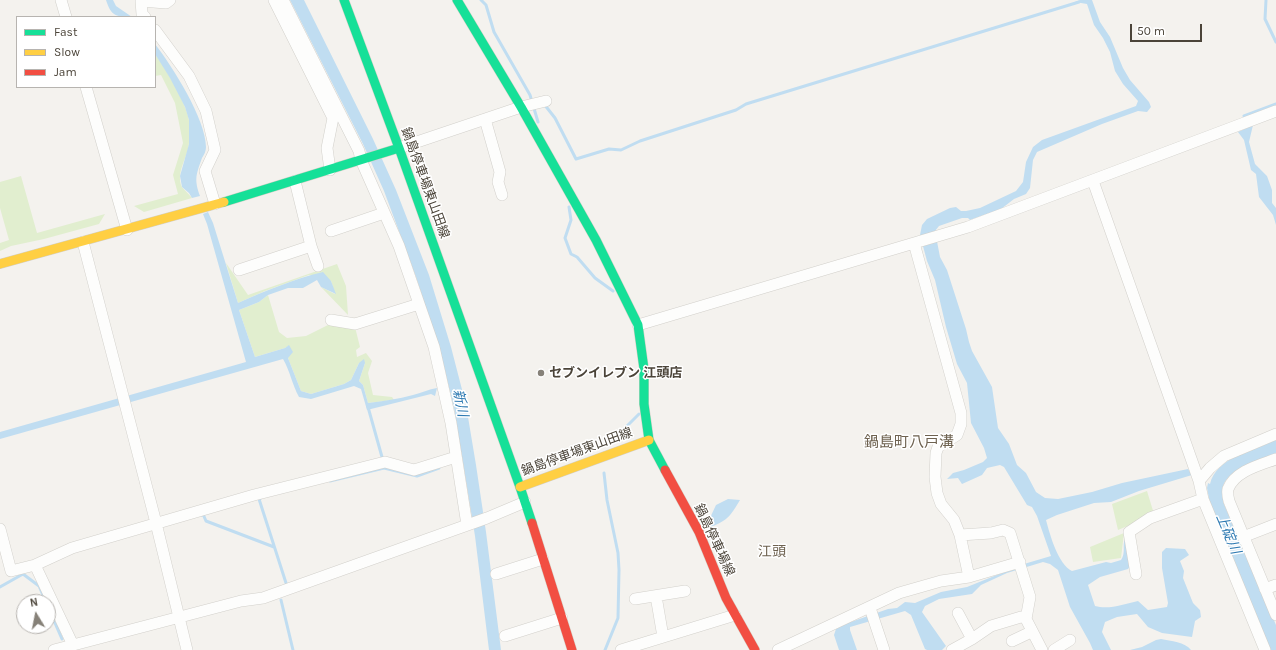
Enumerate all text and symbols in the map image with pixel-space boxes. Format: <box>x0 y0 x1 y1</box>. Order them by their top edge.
legend <box>16 16 156 88</box>
scale bar <box>1132 16 1204 42</box>
text: 50 m <box>1137 24 1165 38</box>
text: Fast <box>54 25 77 39</box>
text: Slow <box>54 45 80 59</box>
text: Jam <box>54 65 77 79</box>
street label: 鍋島停車場東山田線 <box>398 125 452 241</box>
place label: セブンイレブン 江頭店 <box>549 365 682 381</box>
marker: セブンイレブン 江頭店 <box>536 368 546 378</box>
water label: 新川 <box>449 388 471 418</box>
street label: 鍋島停車場東山田線 <box>519 425 635 479</box>
district label: 鍋島町八戸溝 <box>864 434 954 452</box>
street label: 鍋島停車場線 <box>690 501 738 579</box>
water label: 上碇川 <box>1212 511 1244 557</box>
district label: 江頭 <box>758 544 786 560</box>
north arrow <box>16 594 56 634</box>
text: N <box>29 596 39 610</box>

